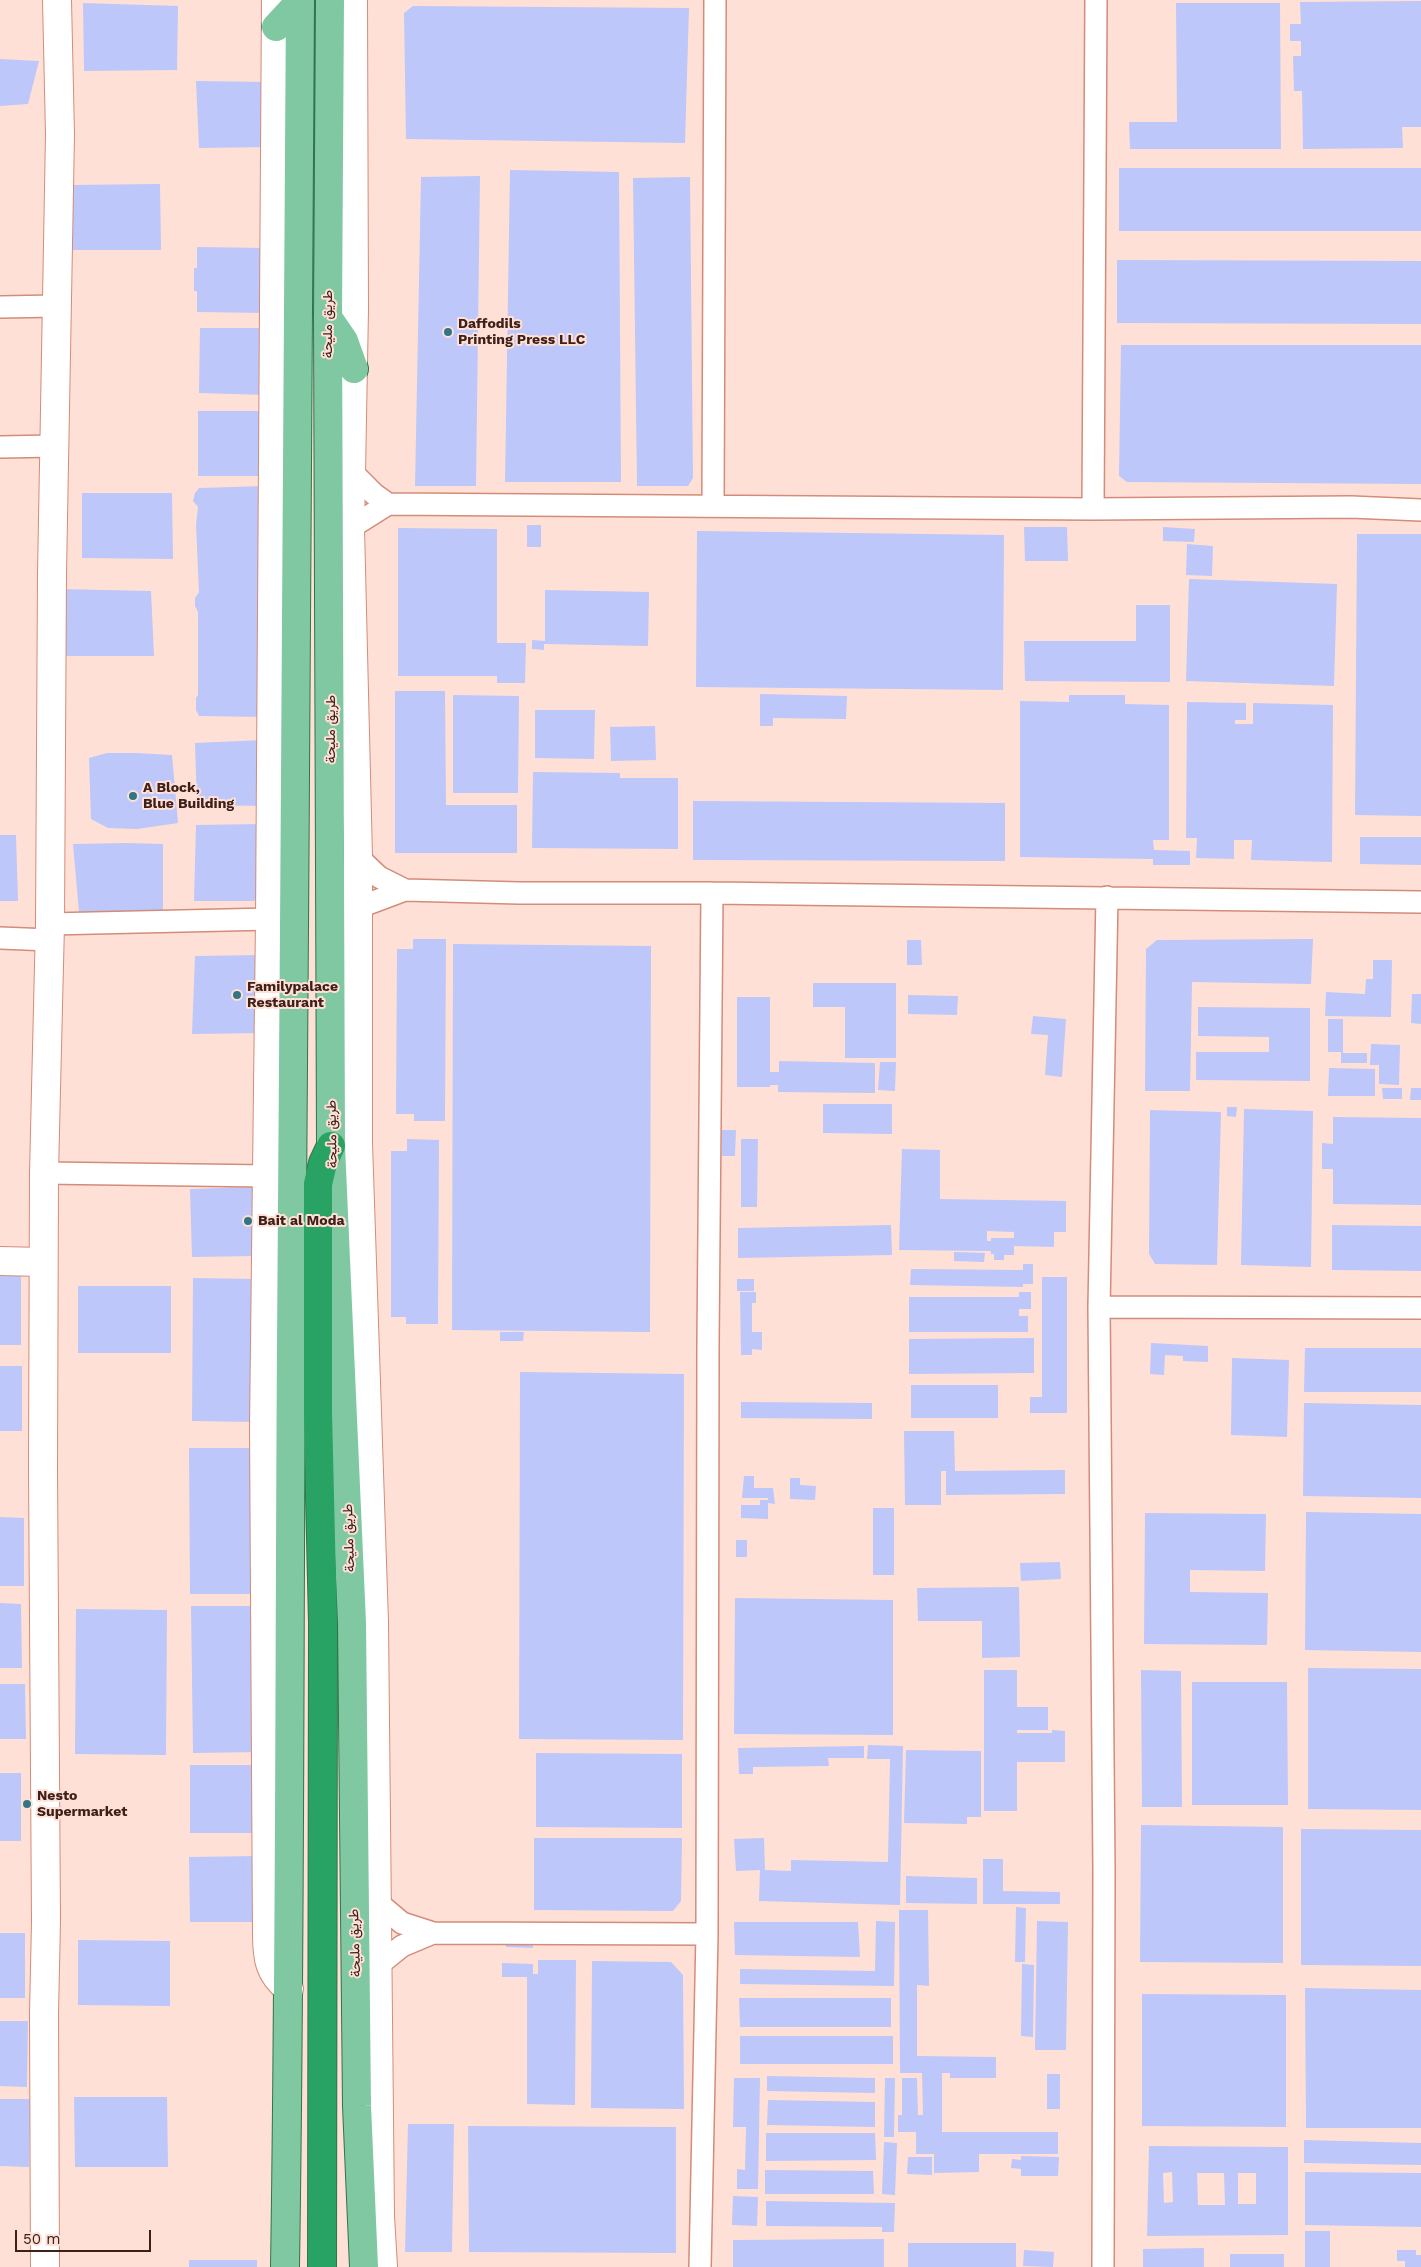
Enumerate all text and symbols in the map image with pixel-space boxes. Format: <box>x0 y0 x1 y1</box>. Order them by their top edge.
street label: طريق مليحة <box>320 290 336 358</box>
place label: Daffodils Printing Press LLC <box>458 316 585 348</box>
marker: Daffodils Printing Press LLC <box>442 326 454 338</box>
street label: طريق مليحة <box>323 695 339 763</box>
place label: A Block, Blue Building <box>143 780 234 812</box>
marker: A Block, Blue Building <box>127 790 139 802</box>
place label: Familypalace Restaurant <box>247 979 338 1012</box>
marker: Familypalace Restaurant <box>231 989 243 1001</box>
street label: طريق مليحة <box>323 1100 341 1168</box>
place label: Bait al Moda <box>258 1213 345 1229</box>
marker: Bait al Moda <box>242 1215 254 1227</box>
street label: طريق مليحة <box>339 1504 359 1572</box>
place label: Nesto Supermarket <box>37 1788 127 1820</box>
marker: Nesto Supermarket <box>21 1798 33 1810</box>
street label: طريق مليحة <box>345 1909 365 1977</box>
scale bar <box>18 2220 154 2252</box>
text: 50 m <box>23 2230 60 2248</box>

